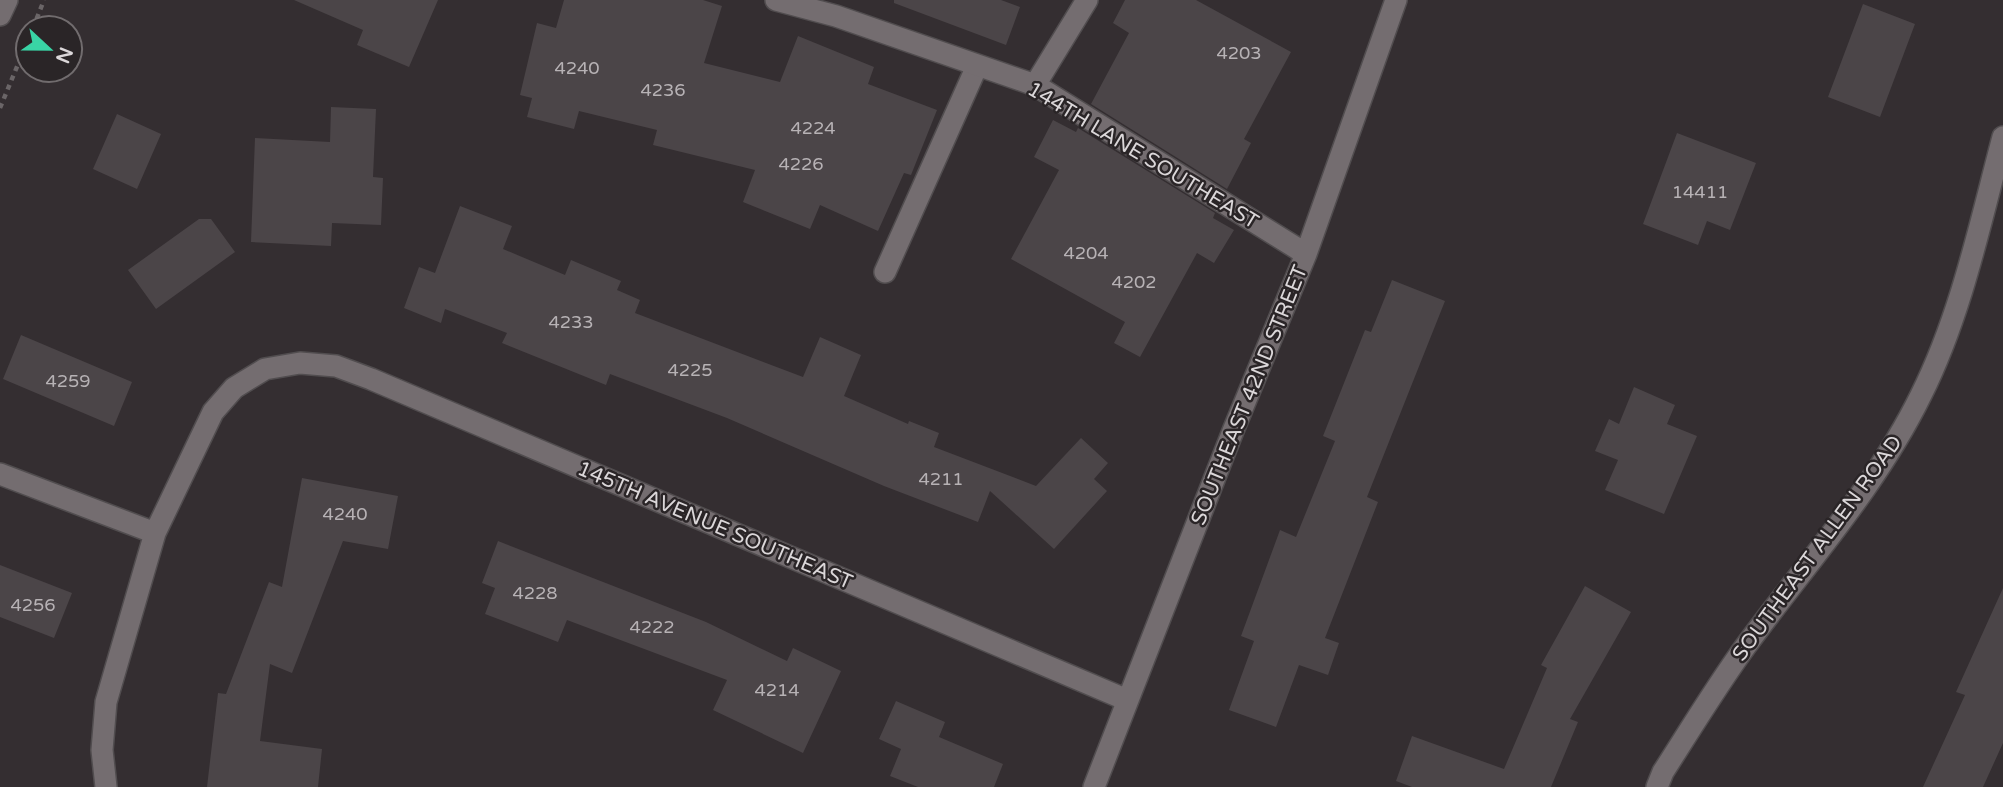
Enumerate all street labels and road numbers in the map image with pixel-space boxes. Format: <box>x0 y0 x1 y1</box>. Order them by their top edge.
street label: 144TH LANE SOUTHEAST <box>1023 76 1263 235</box>
street label: SOUTHEAST 42ND STREET <box>1186 261 1313 529</box>
street label: SOUTHEAST ALLEN ROAD <box>1727 431 1908 666</box>
street label: 145TH AVENUE SOUTHEAST <box>573 456 856 595</box>

